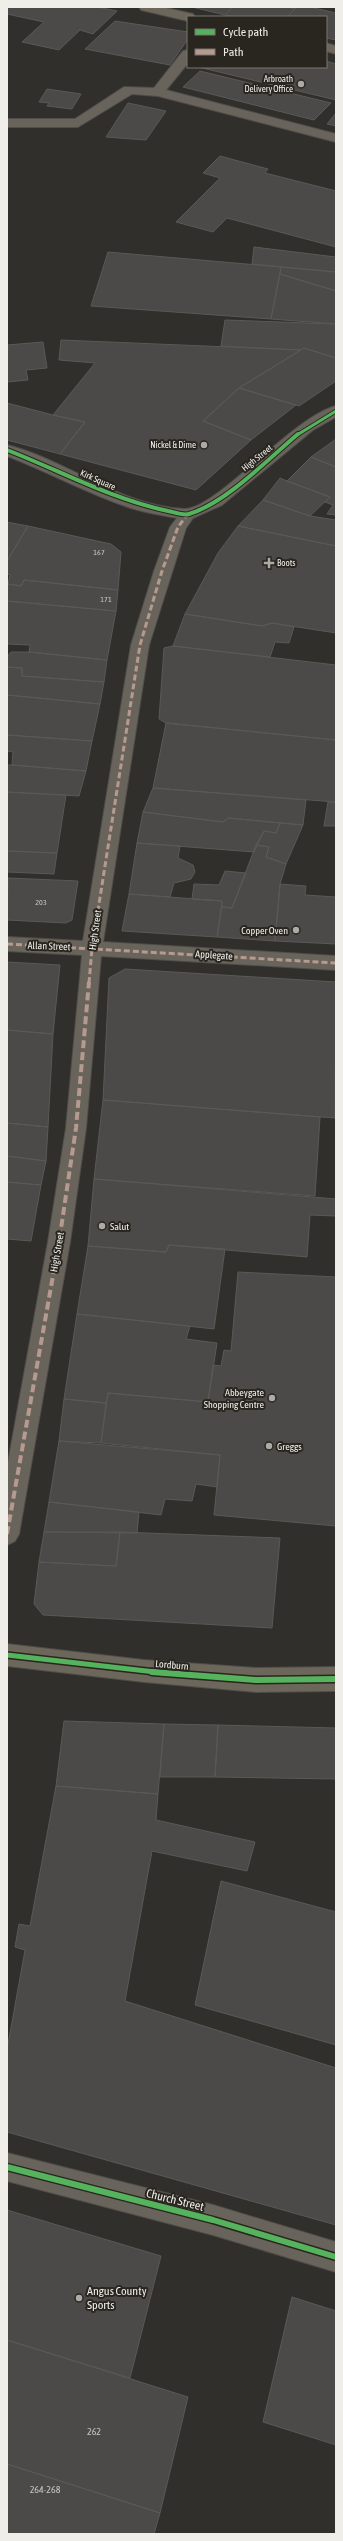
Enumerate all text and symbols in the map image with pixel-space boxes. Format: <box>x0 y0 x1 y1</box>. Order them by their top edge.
legend <box>187 16 327 68</box>
text: Cycle path <box>223 25 268 39</box>
text: Path <box>223 45 244 59</box>
place label: Arbroath Delivery Office <box>244 74 293 94</box>
marker: Arbroath Delivery Office <box>296 79 306 89</box>
place label: Nickel & Dime <box>150 440 196 450</box>
marker: Nickel & Dime <box>199 440 209 450</box>
street label: High Street <box>240 442 275 473</box>
street label: Kirk Square <box>79 468 117 492</box>
house number: 167 <box>93 548 105 557</box>
marker: Boots <box>264 558 274 568</box>
place label: Boots <box>277 558 296 568</box>
house number: 171 <box>100 595 112 604</box>
house number: 203 <box>35 898 47 907</box>
street label: High Street <box>87 909 103 951</box>
place label: Copper Oven <box>241 925 288 936</box>
marker: Copper Oven <box>291 925 301 935</box>
street label: Allan Street <box>27 940 71 952</box>
street label: Applegate <box>195 948 234 962</box>
marker: Salut <box>97 1221 107 1231</box>
place label: Salut <box>110 1221 129 1232</box>
street label: High Street <box>48 1231 66 1273</box>
place label: Abbeygate Shopping Centre <box>204 1387 264 1410</box>
marker: Abbeygate Shopping Centre <box>267 1393 277 1403</box>
marker: Greggs <box>264 1441 274 1451</box>
place label: Greggs <box>277 1441 302 1452</box>
street label: Lordburn <box>155 1658 189 1672</box>
street label: Church Street <box>145 2186 206 2214</box>
place label: Angus County Sports <box>87 2284 147 2312</box>
marker: Angus County Sports <box>74 2293 84 2303</box>
house number: 262 <box>87 2426 101 2437</box>
house number: 264-268 <box>30 2484 61 2495</box>

